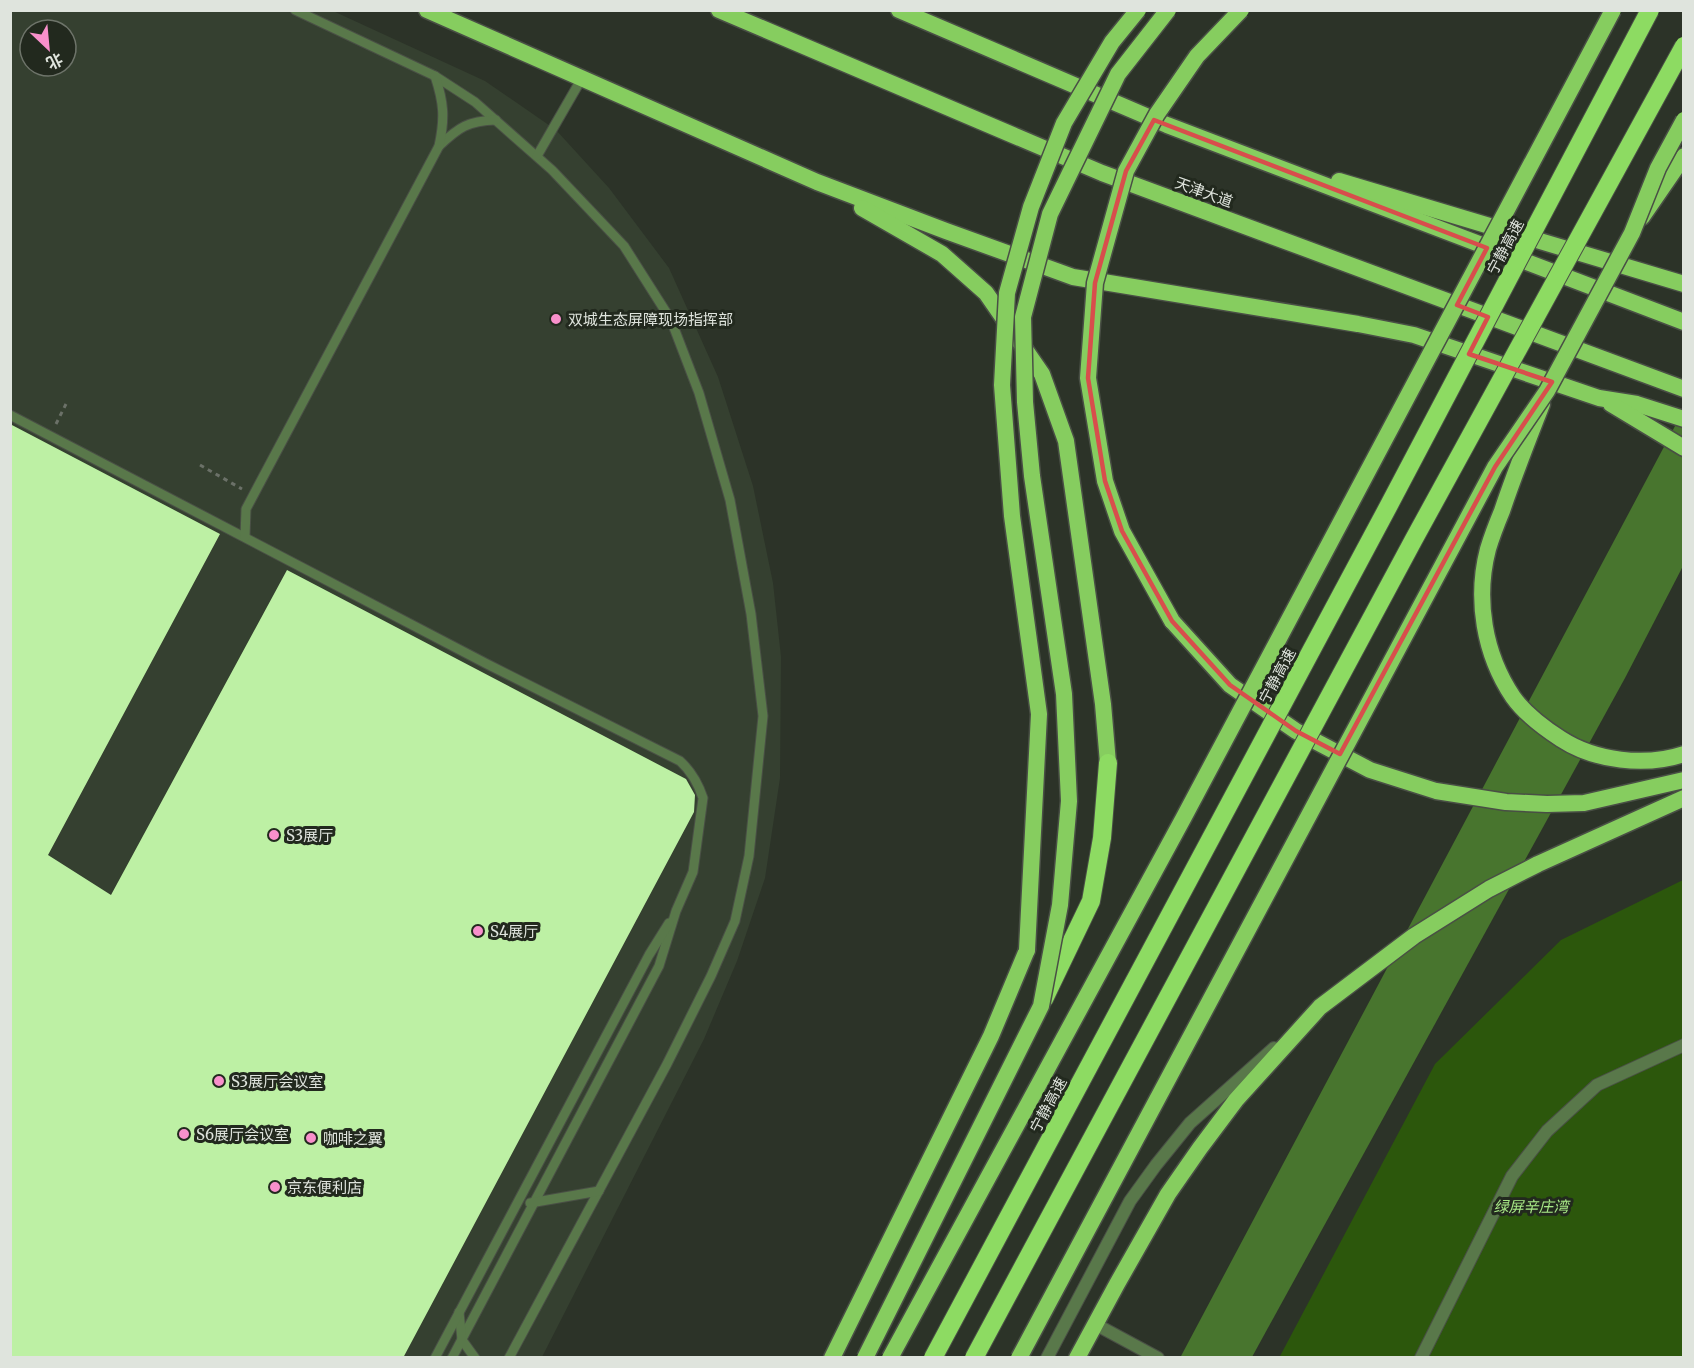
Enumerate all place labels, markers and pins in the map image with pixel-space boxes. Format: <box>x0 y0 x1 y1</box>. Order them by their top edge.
place label: 双城生态屏障现场指挥部 <box>568 310 733 329</box>
marker: 双城生态屏障现场指挥部 <box>549 312 563 326</box>
place label: S3展厅 <box>286 826 333 845</box>
marker: S3展厅 <box>267 828 281 842</box>
place label: S4展厅 <box>490 922 538 941</box>
marker: S4展厅 <box>471 924 485 938</box>
place label: S3展厅会议室 <box>231 1072 323 1091</box>
marker: S3展厅会议室 <box>212 1074 226 1088</box>
place label: S6展厅会议室 <box>196 1125 289 1144</box>
marker: S6展厅会议室 <box>177 1127 191 1141</box>
place label: 咖啡之翼 <box>323 1129 383 1148</box>
marker: 咖啡之翼 <box>304 1131 318 1145</box>
place label: 京东便利店 <box>287 1178 362 1197</box>
marker: 京东便利店 <box>268 1180 282 1194</box>

